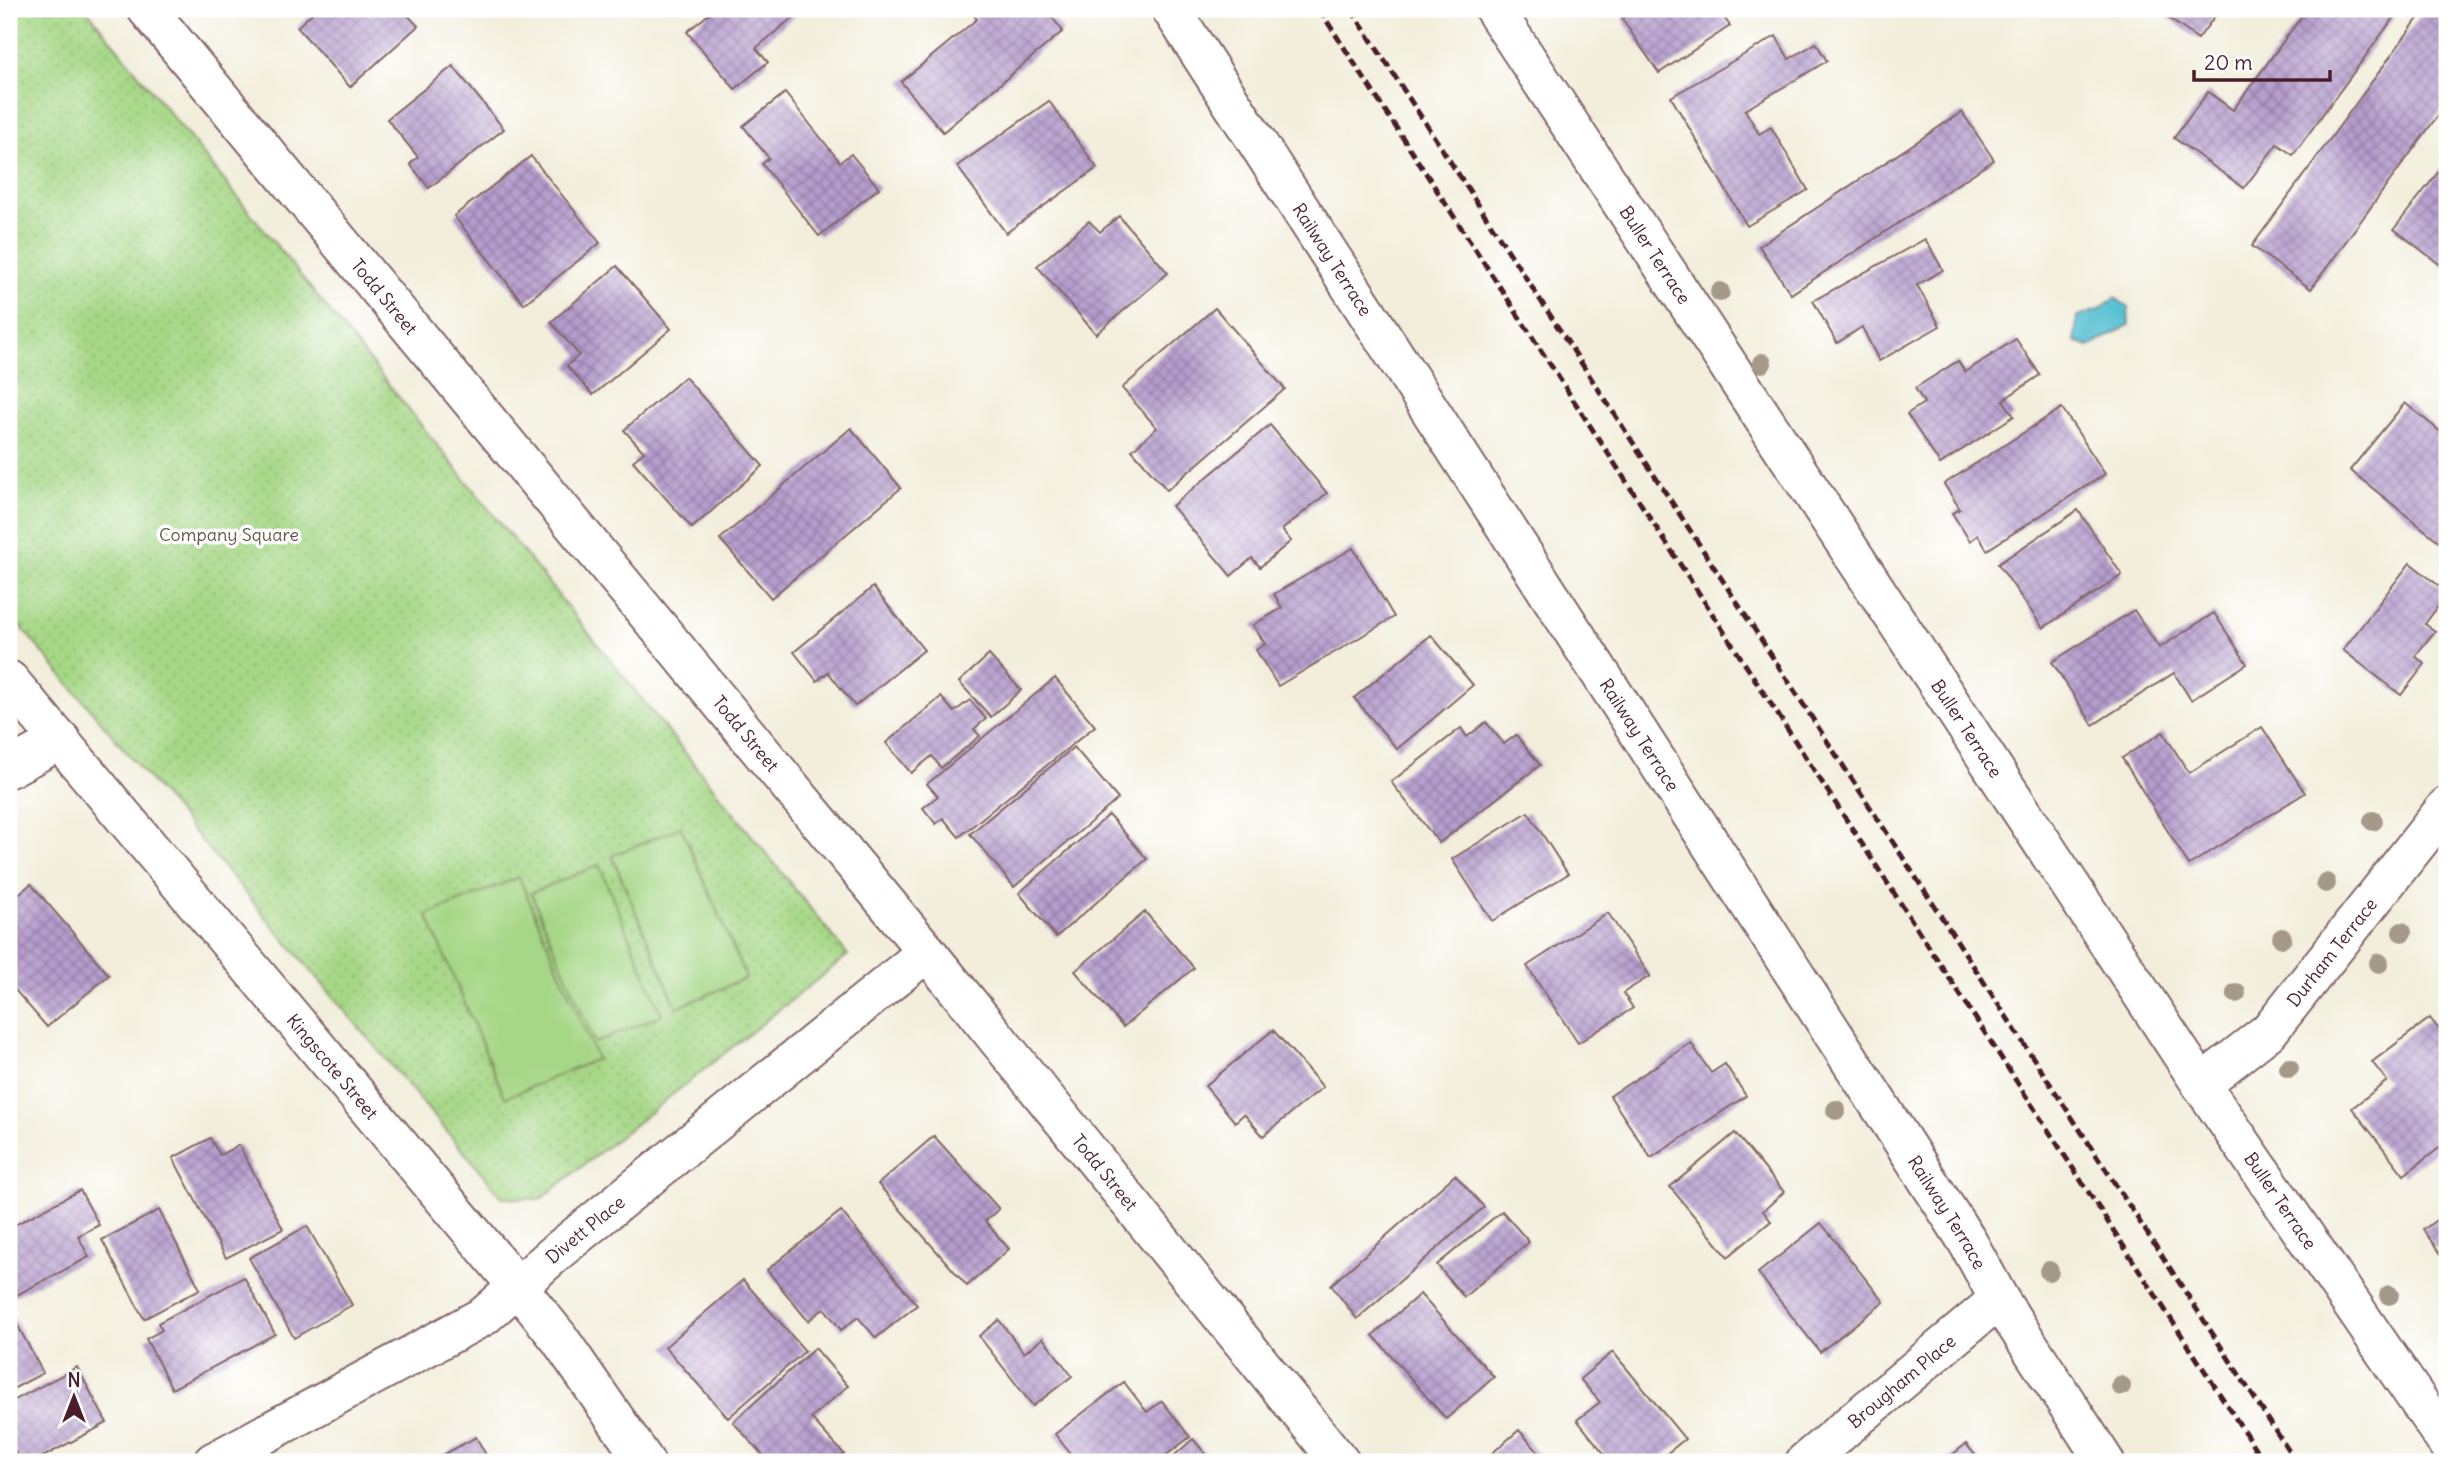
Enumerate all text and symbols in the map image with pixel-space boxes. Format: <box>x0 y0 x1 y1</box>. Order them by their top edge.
scale bar <box>2194 38 2330 82</box>
text: 20 m <box>2204 49 2253 76</box>
street label: Railway Terrace <box>1288 199 1378 320</box>
street label: Buller Terrace <box>1615 201 1696 308</box>
street label: Todd Street <box>347 254 423 339</box>
park label: Company Square <box>159 523 299 546</box>
street label: Railway Terrace <box>1595 674 1685 795</box>
street label: Buller Terrace <box>1926 675 2008 782</box>
street label: Todd Street <box>708 691 784 776</box>
street label: Durham Terrace <box>2281 893 2382 1011</box>
street label: Kingscote Street <box>282 1009 384 1124</box>
street label: Todd Street <box>1067 1129 1143 1215</box>
street label: Buller Terrace <box>2240 1148 2322 1254</box>
street label: Railway Terrace <box>1903 1151 1992 1273</box>
street label: Divett Place <box>541 1190 629 1268</box>
street label: Brougham Place <box>1843 1329 1960 1433</box>
north arrow <box>38 1362 108 1432</box>
text: N <box>67 1368 81 1392</box>

